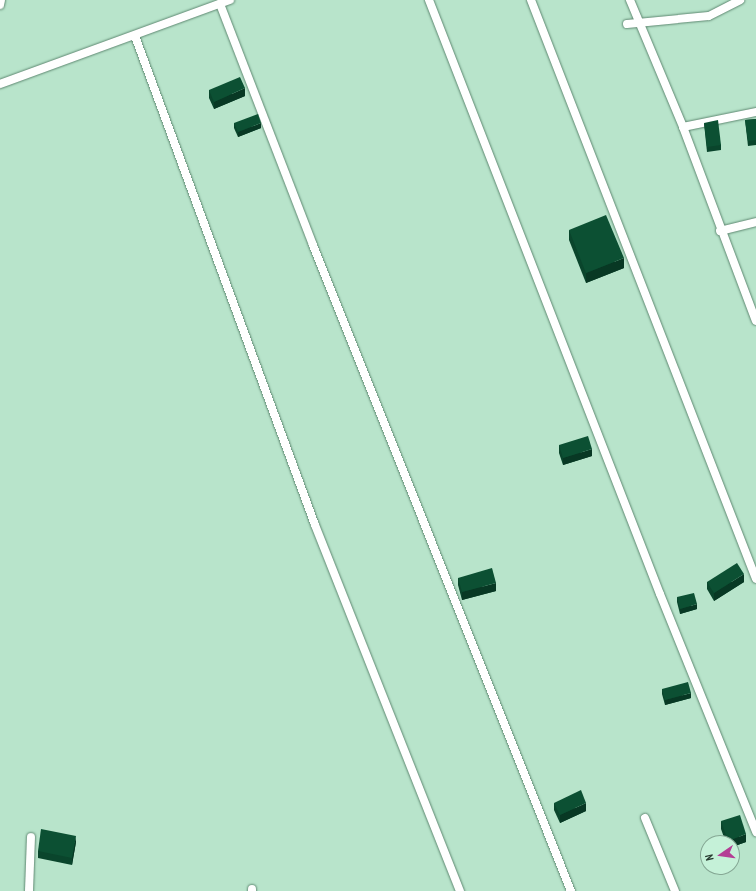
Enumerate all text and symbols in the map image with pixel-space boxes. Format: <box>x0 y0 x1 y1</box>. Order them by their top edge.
north arrow <box>700 835 740 875</box>
text: N <box>702 853 717 862</box>

